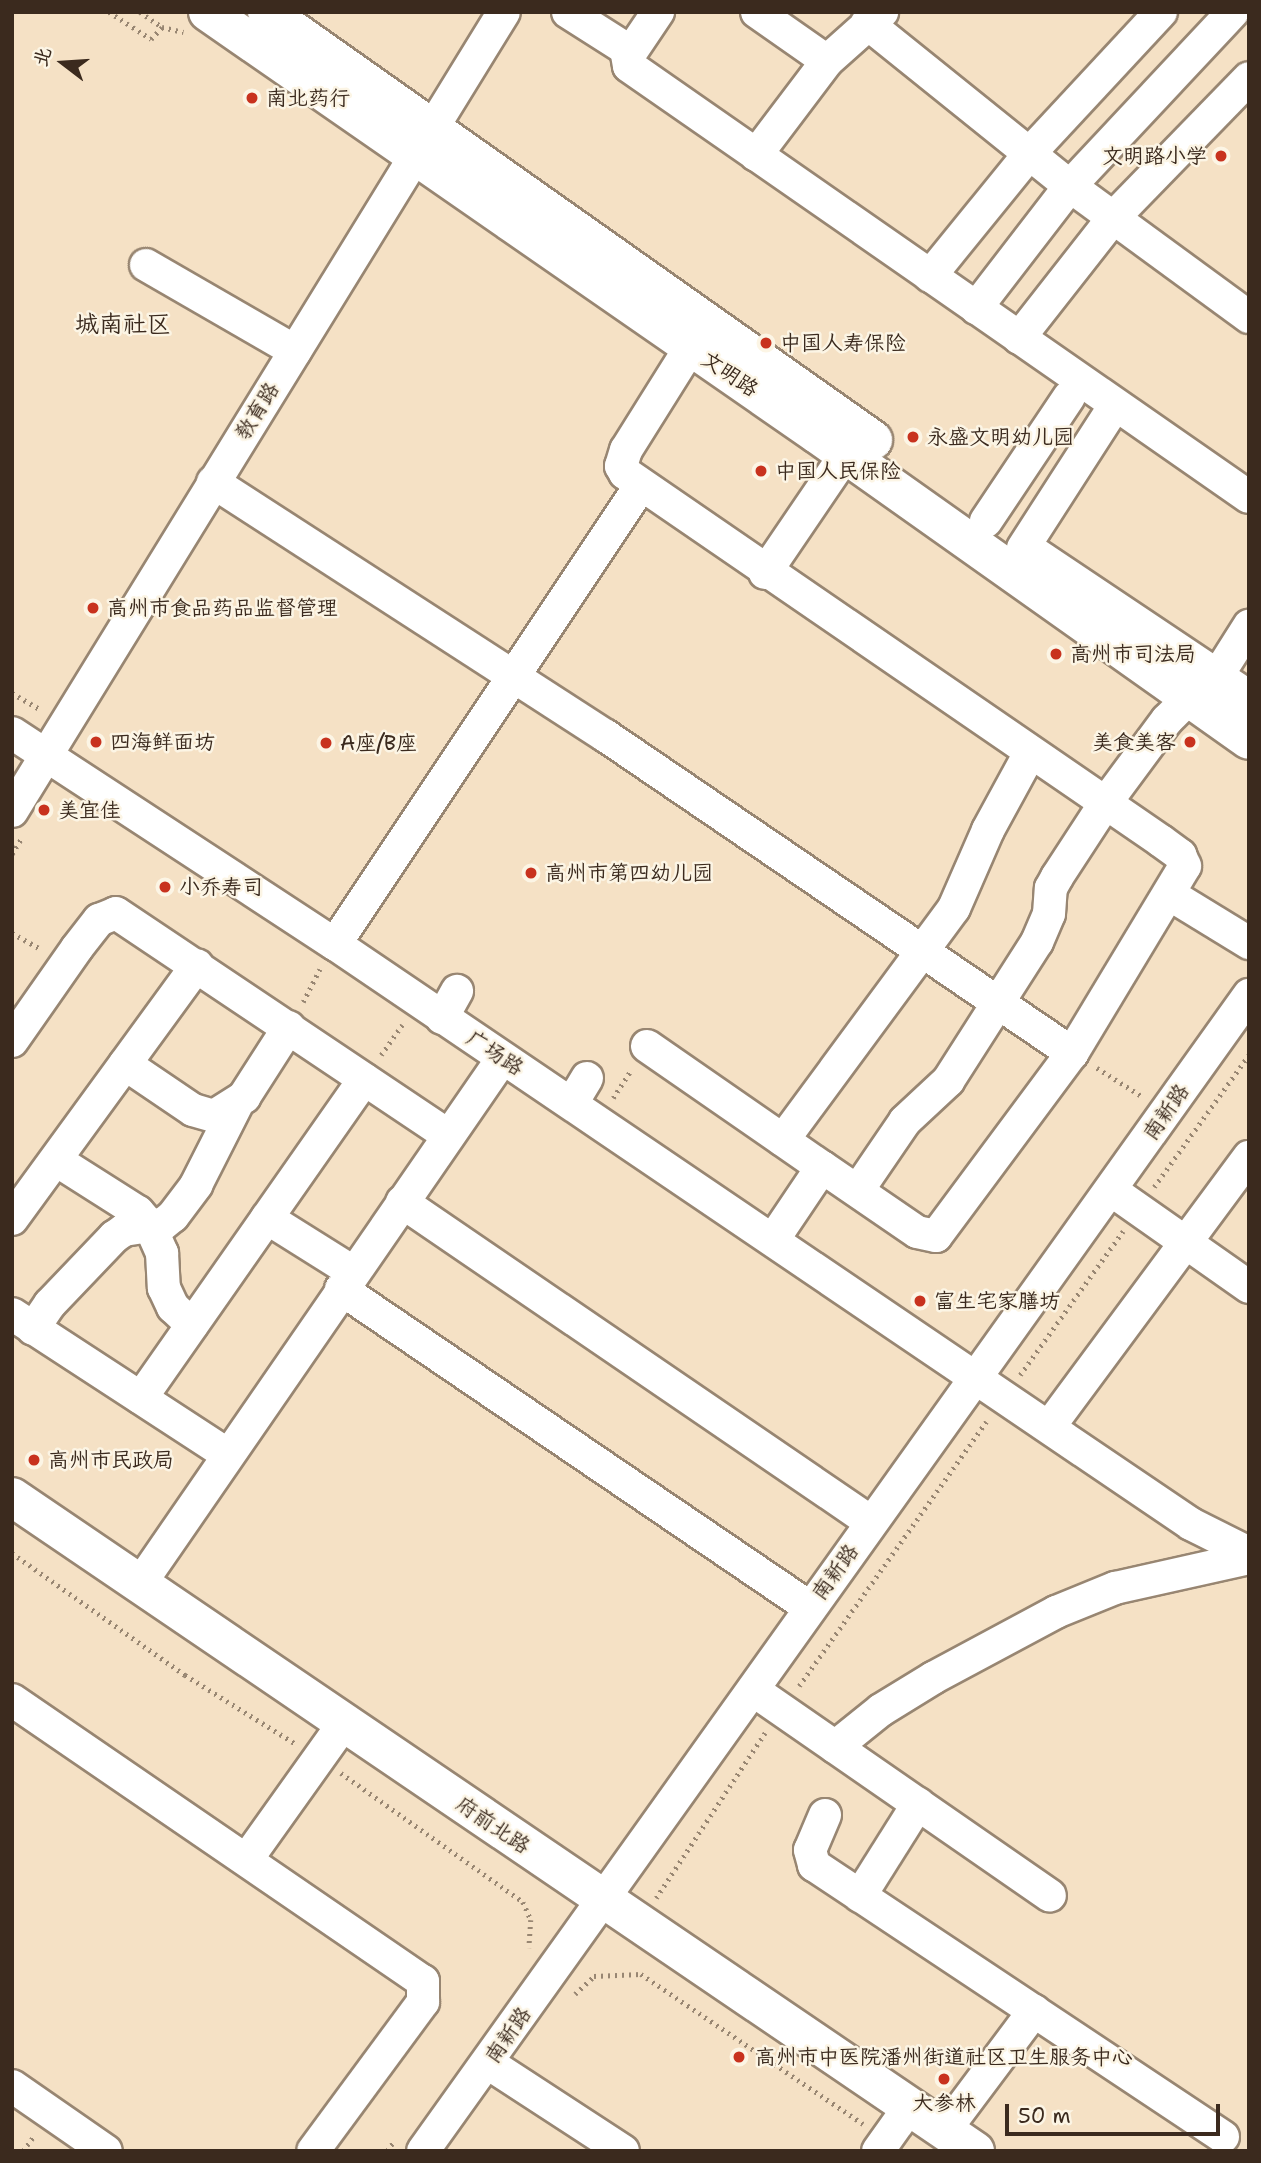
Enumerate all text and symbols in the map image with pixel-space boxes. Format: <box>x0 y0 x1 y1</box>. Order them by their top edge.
north arrow <box>28 28 98 98</box>
text: 北 <box>28 44 57 69</box>
place label: 南北药行 <box>266 85 350 111</box>
marker: 南北药行 <box>244 90 260 106</box>
place label: 文明路小学 <box>1102 143 1207 169</box>
marker: 文明路小学 <box>1213 148 1229 164</box>
district label: 城南社区 <box>75 311 171 339</box>
place label: 中国人寿保险 <box>780 330 906 356</box>
marker: 中国人寿保险 <box>758 335 774 351</box>
street label: 文明路 <box>697 346 763 402</box>
street label: 教育路 <box>230 378 284 444</box>
place label: 永盛文明幼儿园 <box>927 424 1074 450</box>
marker: 永盛文明幼儿园 <box>905 429 921 445</box>
place label: 中国人民保险 <box>775 458 901 484</box>
marker: 中国人民保险 <box>753 463 769 479</box>
place label: 高州市食品药品监督管理 <box>107 595 338 621</box>
marker: 高州市食品药品监督管理 <box>85 600 101 616</box>
place label: 高州市司法局 <box>1070 641 1196 667</box>
marker: 高州市司法局 <box>1048 646 1064 662</box>
place label: 四海鲜面坊 <box>110 729 215 755</box>
place label: 美食美客 <box>1092 729 1176 755</box>
place label: A座/B座 <box>340 730 418 756</box>
marker: 四海鲜面坊 <box>88 734 104 750</box>
marker: 美食美客 <box>1182 734 1198 750</box>
marker: A座/B座 <box>318 735 334 751</box>
place label: 美宜佳 <box>58 797 121 823</box>
marker: 美宜佳 <box>36 802 52 818</box>
place label: 高州市第四幼儿园 <box>545 860 713 886</box>
marker: 高州市第四幼儿园 <box>523 865 539 881</box>
place label: 小乔寿司 <box>179 874 263 900</box>
marker: 小乔寿司 <box>157 879 173 895</box>
street label: 广场路 <box>462 1025 528 1081</box>
street label: 南新路 <box>1138 1079 1194 1145</box>
place label: 富生宅家膳坊 <box>934 1288 1060 1314</box>
marker: 富生宅家膳坊 <box>912 1293 928 1309</box>
place label: 高州市民政局 <box>48 1447 174 1473</box>
marker: 高州市民政局 <box>26 1452 42 1468</box>
street label: 南新路 <box>806 1539 864 1605</box>
street label: 府前北路 <box>451 1791 535 1859</box>
street label: 南新路 <box>480 2002 536 2068</box>
place label: 高州市中医院潘州街道社区卫生服务中心 <box>755 2044 1133 2070</box>
marker: 高州市中医院潘州街道社区卫生服务中心 <box>729 2047 749 2067</box>
marker: 大参林 <box>936 2071 952 2087</box>
place label: 大参林 <box>913 2090 975 2116</box>
scale bar <box>1009 2090 1224 2134</box>
text: 50 m <box>1018 2102 1071 2130</box>

